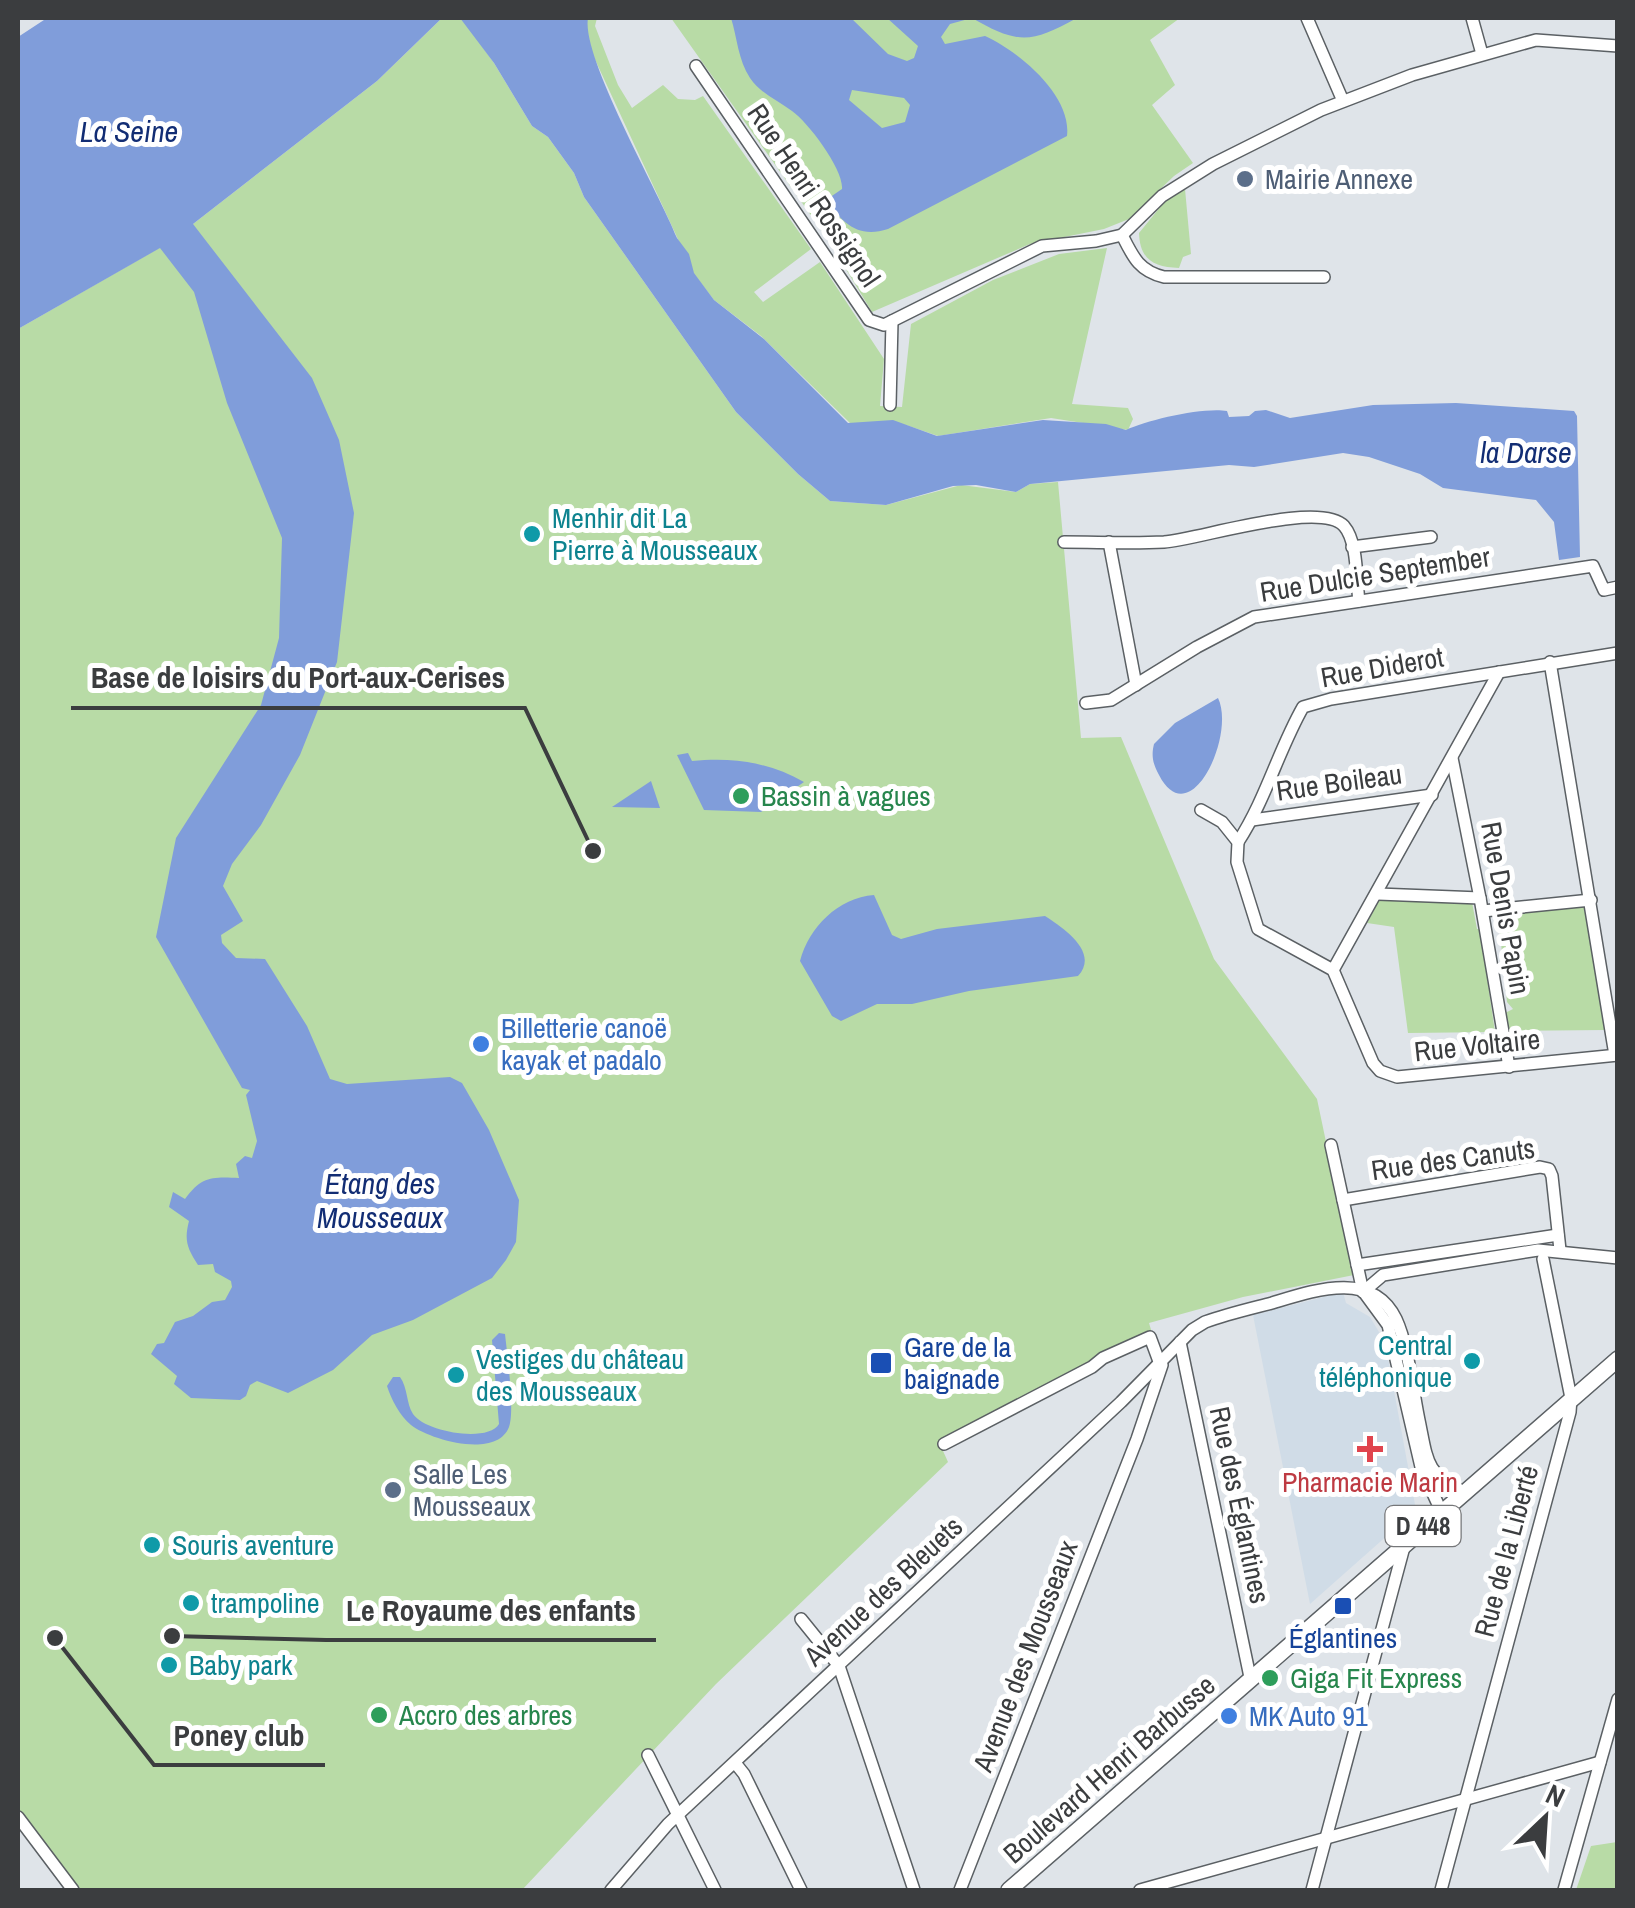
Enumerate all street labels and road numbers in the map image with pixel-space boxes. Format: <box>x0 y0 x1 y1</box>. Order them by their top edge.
street label: Rue Henri Rossignol <box>739 96 889 294</box>
street label: Rue Dulcie September <box>1257 537 1493 611</box>
street label: Rue Diderot <box>1318 638 1446 696</box>
street label: Rue Boileau <box>1274 754 1404 810</box>
street label: Rue Denis Papin <box>1472 819 1540 997</box>
street label: Rue Voltaire <box>1412 1019 1542 1071</box>
street label: Rue des Canuts <box>1369 1129 1537 1189</box>
street label: Rue des Églantines <box>1201 1403 1279 1607</box>
street label: Rue de la Liberté <box>1465 1461 1547 1641</box>
road number: D 448 <box>1386 1506 1460 1546</box>
street label: Avenue des Bleuets <box>795 1508 970 1675</box>
street label: Avenue des Mousseaux <box>963 1535 1087 1778</box>
street label: Boulevard Henri Barbusse <box>995 1666 1223 1872</box>

